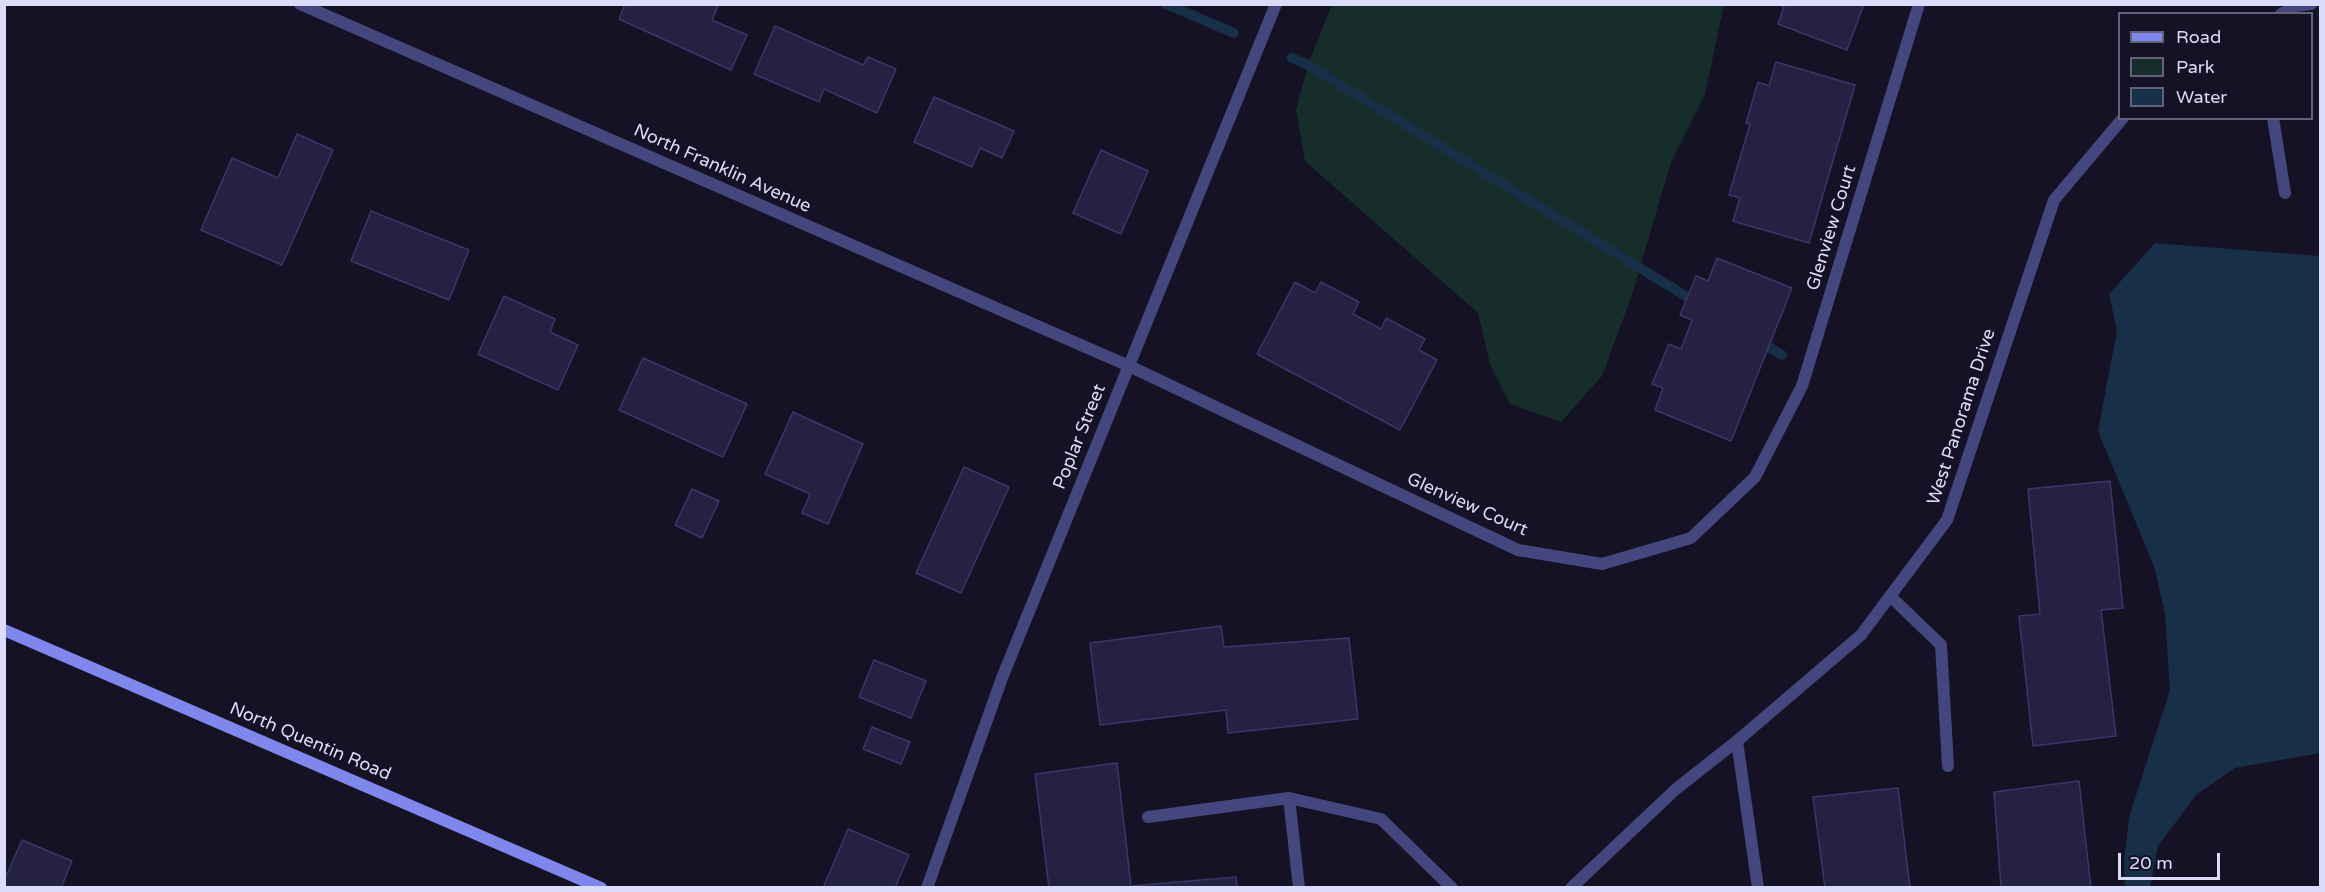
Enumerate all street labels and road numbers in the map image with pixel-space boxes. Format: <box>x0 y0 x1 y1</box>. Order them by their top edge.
street label: North Franklin Avenue <box>630 120 814 218</box>
street label: Glenview Court <box>1803 163 1861 293</box>
street label: West Panorama Drive <box>1923 326 2001 508</box>
street label: Poplar Street <box>1049 381 1111 493</box>
street label: Glenview Court <box>1403 469 1531 541</box>
street label: North Quentin Road <box>226 698 394 786</box>

